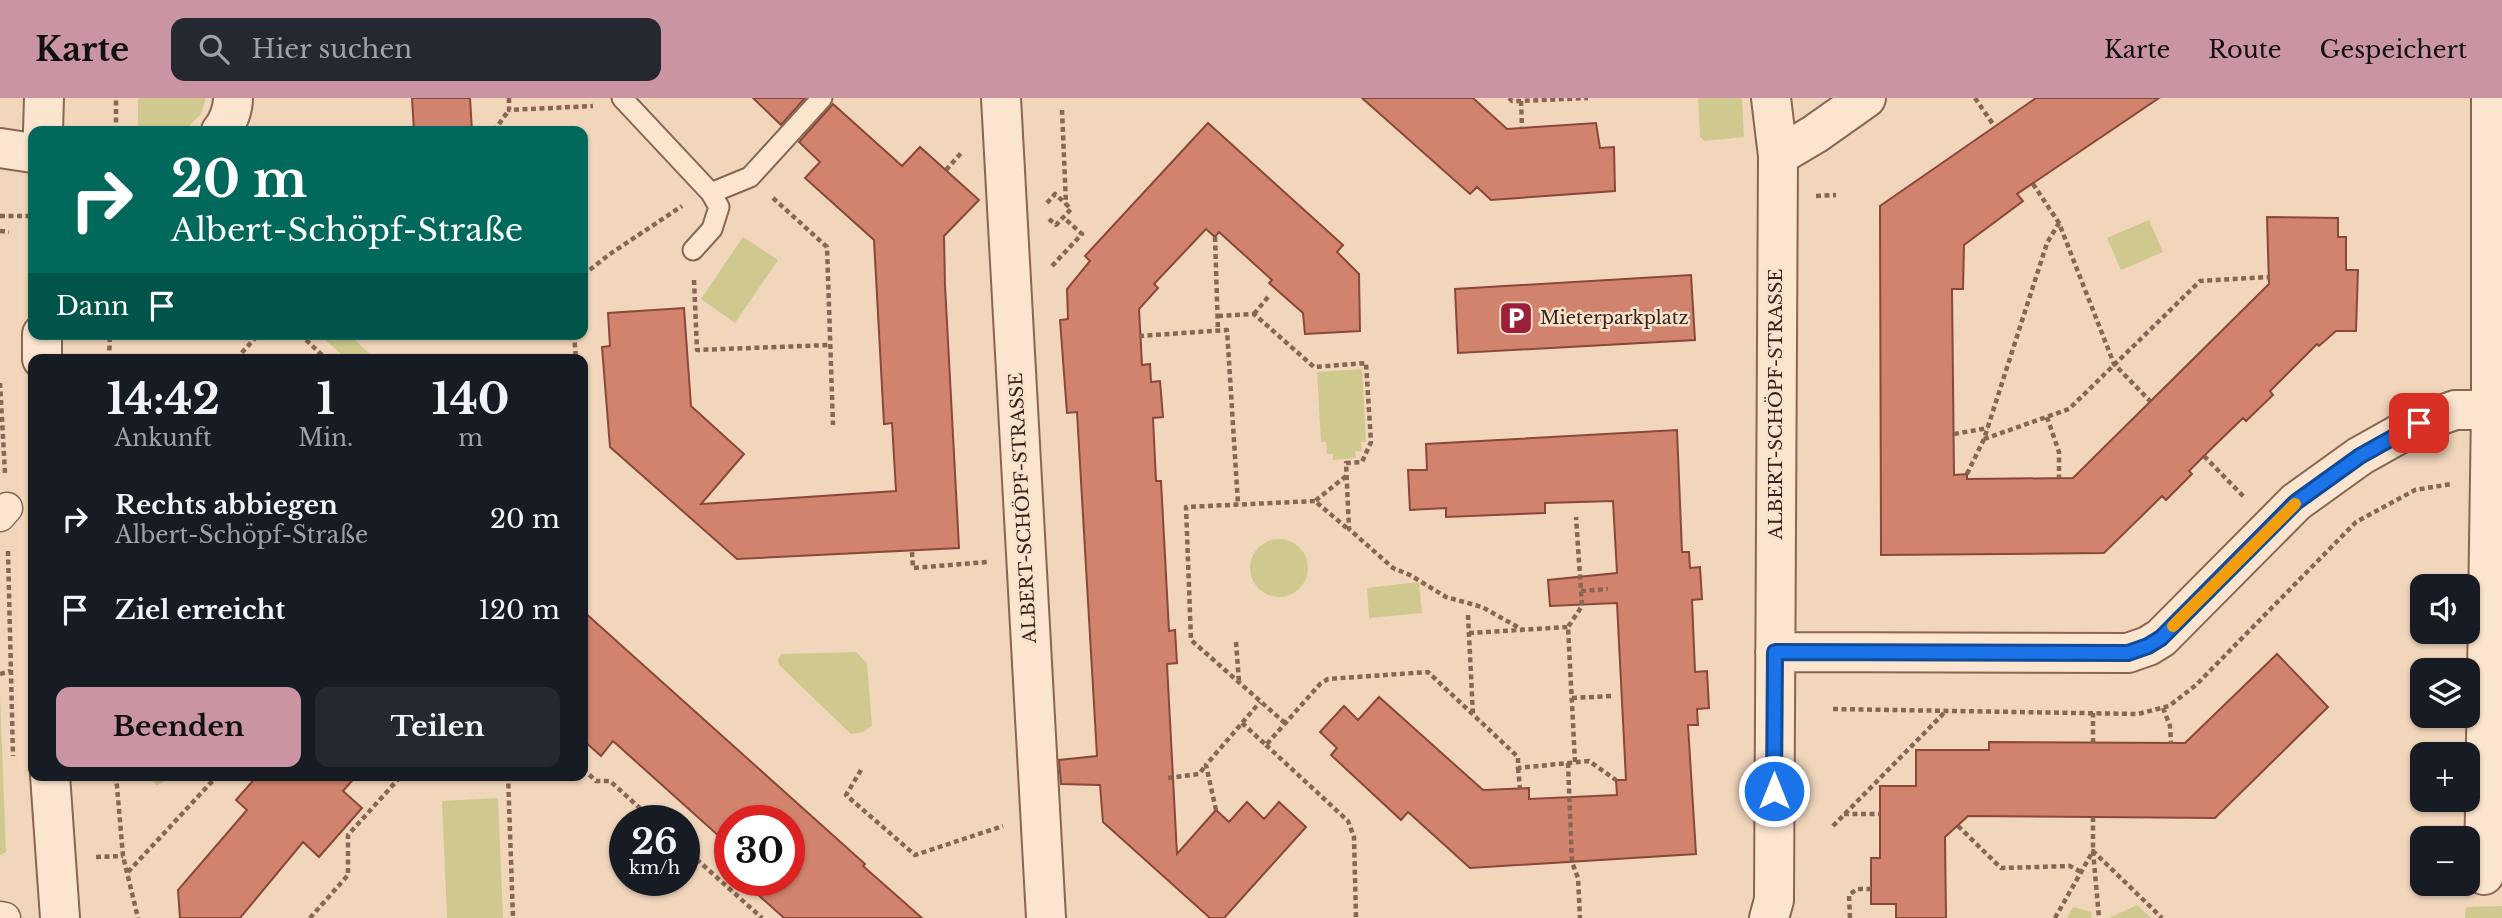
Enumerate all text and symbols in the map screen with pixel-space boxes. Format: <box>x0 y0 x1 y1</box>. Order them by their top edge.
search box <box>171 18 661 81</box>
text: Karte <box>35 29 129 70</box>
icon: search <box>195 30 233 68</box>
text: Hier suchen <box>251 33 412 65</box>
text: Karte <box>2104 35 2170 64</box>
text: Route <box>2208 35 2282 64</box>
text: Gespeichert <box>2320 35 2467 64</box>
text: 20 m <box>171 149 307 210</box>
icon: right <box>56 154 147 245</box>
text: Albert-Schöpf-Straße <box>171 210 523 250</box>
street label: ALBERT-SCHÖPF-STRASSE <box>1764 269 1787 540</box>
icon: arrive <box>143 287 181 325</box>
text: Dann <box>56 290 129 322</box>
parking icon: Mieterparkplatz <box>1497 299 1535 337</box>
place label: Mieterparkplatz <box>1540 307 1689 329</box>
street label: ALBERT-SCHÖPF-STRASSE <box>1004 372 1041 645</box>
text: 14:42 <box>106 373 220 425</box>
text: 1 <box>317 373 335 425</box>
text: 140 <box>432 373 510 425</box>
pin <box>2389 393 2449 453</box>
icon: arrive <box>2400 404 2438 442</box>
text: Ankunft <box>115 424 212 452</box>
text: Min. <box>298 424 353 452</box>
text: m <box>458 424 483 452</box>
text: Rechts abbiegen <box>115 489 338 521</box>
icon: right <box>56 500 94 538</box>
text: 20 m <box>490 503 560 535</box>
text: Albert-Schöpf-Straße <box>115 521 368 549</box>
map controls <box>2410 574 2480 896</box>
button: sound <box>2410 574 2480 644</box>
icon: arrive <box>56 591 94 629</box>
text: Ziel erreicht <box>115 594 285 626</box>
text: 120 m <box>478 594 560 626</box>
button: layers <box>2410 658 2480 728</box>
button: Beenden <box>56 687 301 767</box>
button: Teilen <box>315 687 560 767</box>
button: + <box>2410 742 2480 812</box>
position arrow <box>1737 754 1811 828</box>
speed limit sign: 30 <box>714 805 805 896</box>
text: 26 <box>631 820 678 863</box>
button: − <box>2410 826 2480 896</box>
text: km/h <box>629 857 680 879</box>

